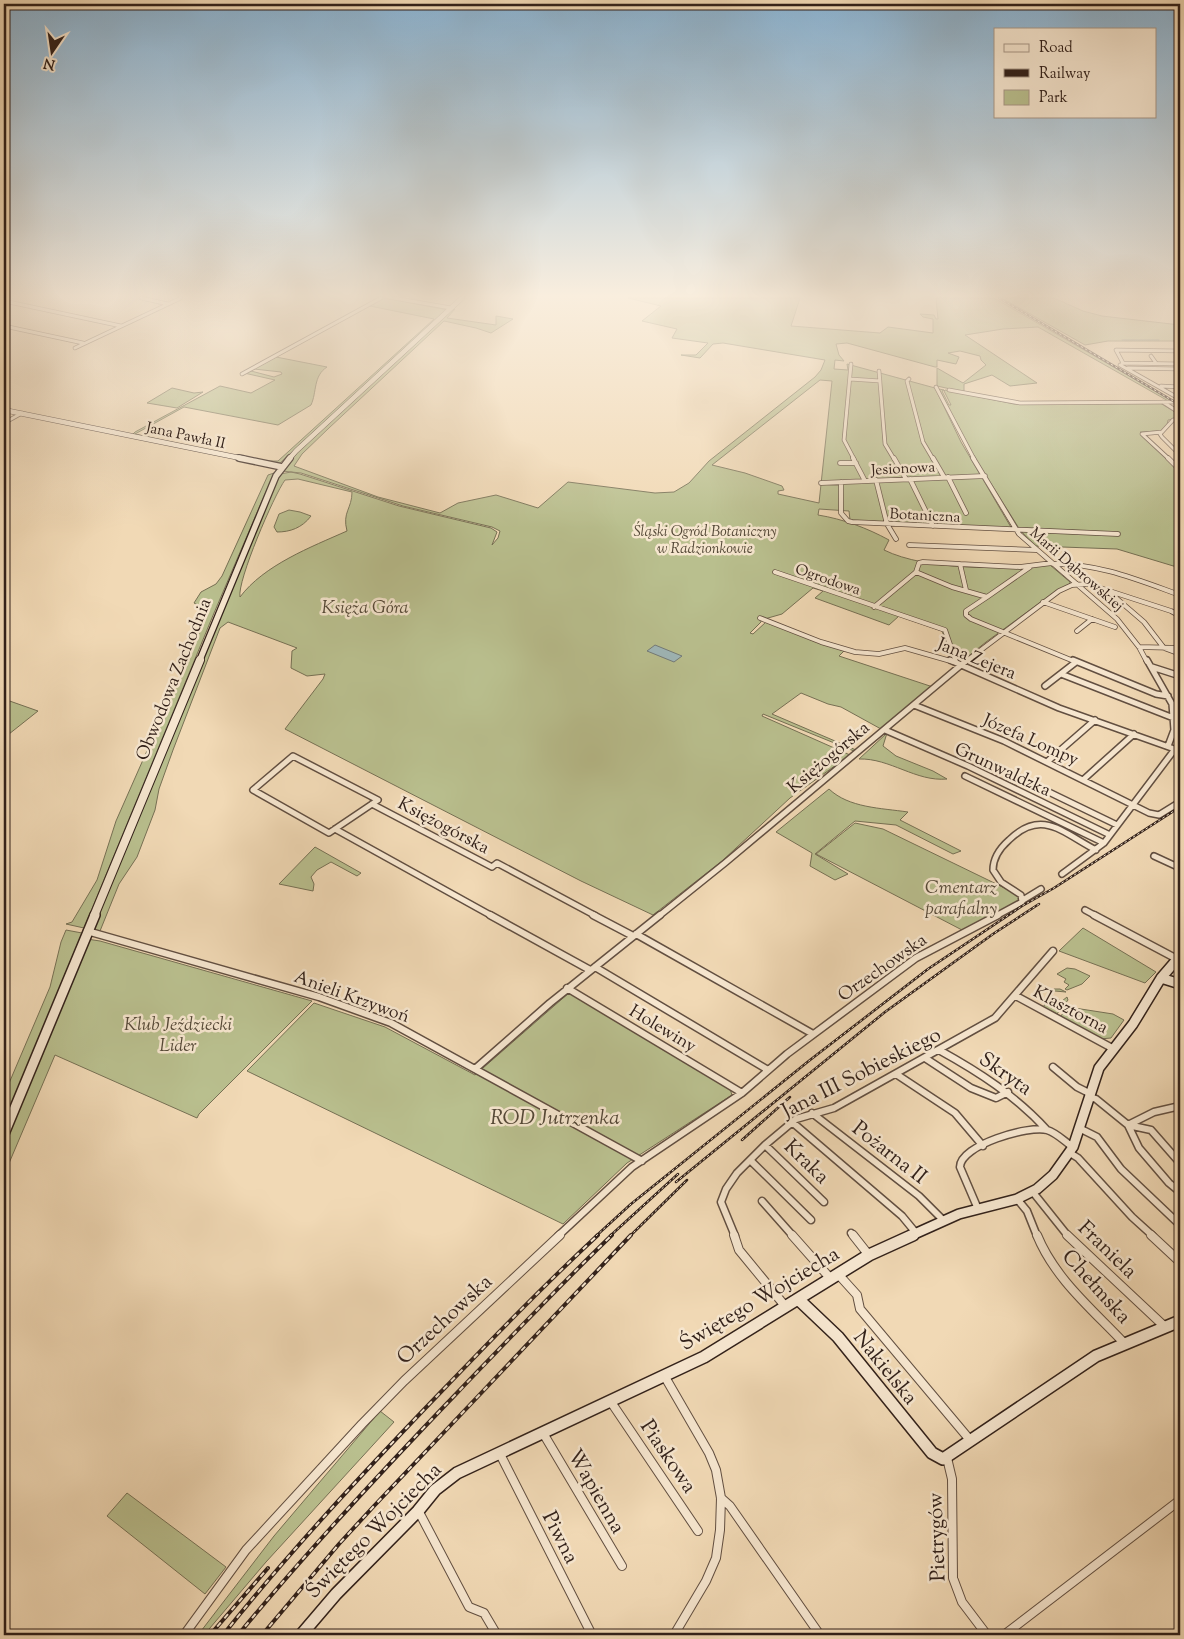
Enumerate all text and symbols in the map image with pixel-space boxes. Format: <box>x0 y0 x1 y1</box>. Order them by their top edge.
north arrow <box>28 28 78 78</box>
legend <box>994 28 1156 118</box>
text: Road <box>1039 38 1073 59</box>
text: N <box>42 52 57 74</box>
text: Railway <box>1039 64 1091 85</box>
text: Park <box>1039 88 1068 109</box>
street label: Jana Pawła II <box>143 418 227 455</box>
street label: Jesionowa <box>869 457 936 482</box>
street label: Botaniczna <box>889 504 961 529</box>
park label: Śląski Ogród Botaniczny w Radzionkowie <box>633 521 777 560</box>
street label: Marii Dąbrowskiej <box>1024 523 1128 617</box>
street label: Ogrodowa <box>792 559 863 601</box>
street label: Obwodowa Zachodnia <box>130 595 219 765</box>
park label: Księża Góra <box>321 596 409 622</box>
street label: Jana Zejera <box>932 632 1020 687</box>
street label: Józefa Lompy <box>977 708 1082 774</box>
street label: Księżogórska <box>782 716 876 801</box>
street label: Grunwaldzka <box>950 737 1055 804</box>
street label: Księżogórska <box>393 792 494 862</box>
park label: Cmentarz parafialny <box>925 876 998 923</box>
street label: Orzechowska <box>833 928 933 1009</box>
street label: Anieli Krzywoń <box>290 965 413 1031</box>
street label: Klasztorna <box>1028 980 1112 1041</box>
street label: Holewiny <box>623 999 701 1060</box>
park label: Klub Jeździecki Lider <box>124 1013 232 1060</box>
street label: Jana III Sobieskiego <box>776 1021 947 1127</box>
street label: Skryta <box>972 1045 1038 1104</box>
park label: ROD Jutrzenka <box>490 1104 620 1134</box>
street label: Pożarna II <box>845 1115 933 1193</box>
street label: Kraka <box>776 1133 835 1192</box>
street label: Franiela <box>1070 1215 1143 1287</box>
street label: Świętego Wojciecha <box>674 1240 846 1359</box>
street label: Chełmska <box>1054 1243 1137 1332</box>
street label: Orzechowska <box>391 1268 500 1373</box>
street label: Nakielska <box>845 1324 924 1412</box>
street label: Piaskowa <box>632 1414 703 1500</box>
street label: Wapienna <box>559 1444 632 1540</box>
street label: Świętego Wojciecha <box>300 1456 450 1606</box>
street label: Pietrygów <box>921 1492 955 1582</box>
street label: Piwna <box>533 1506 585 1570</box>

